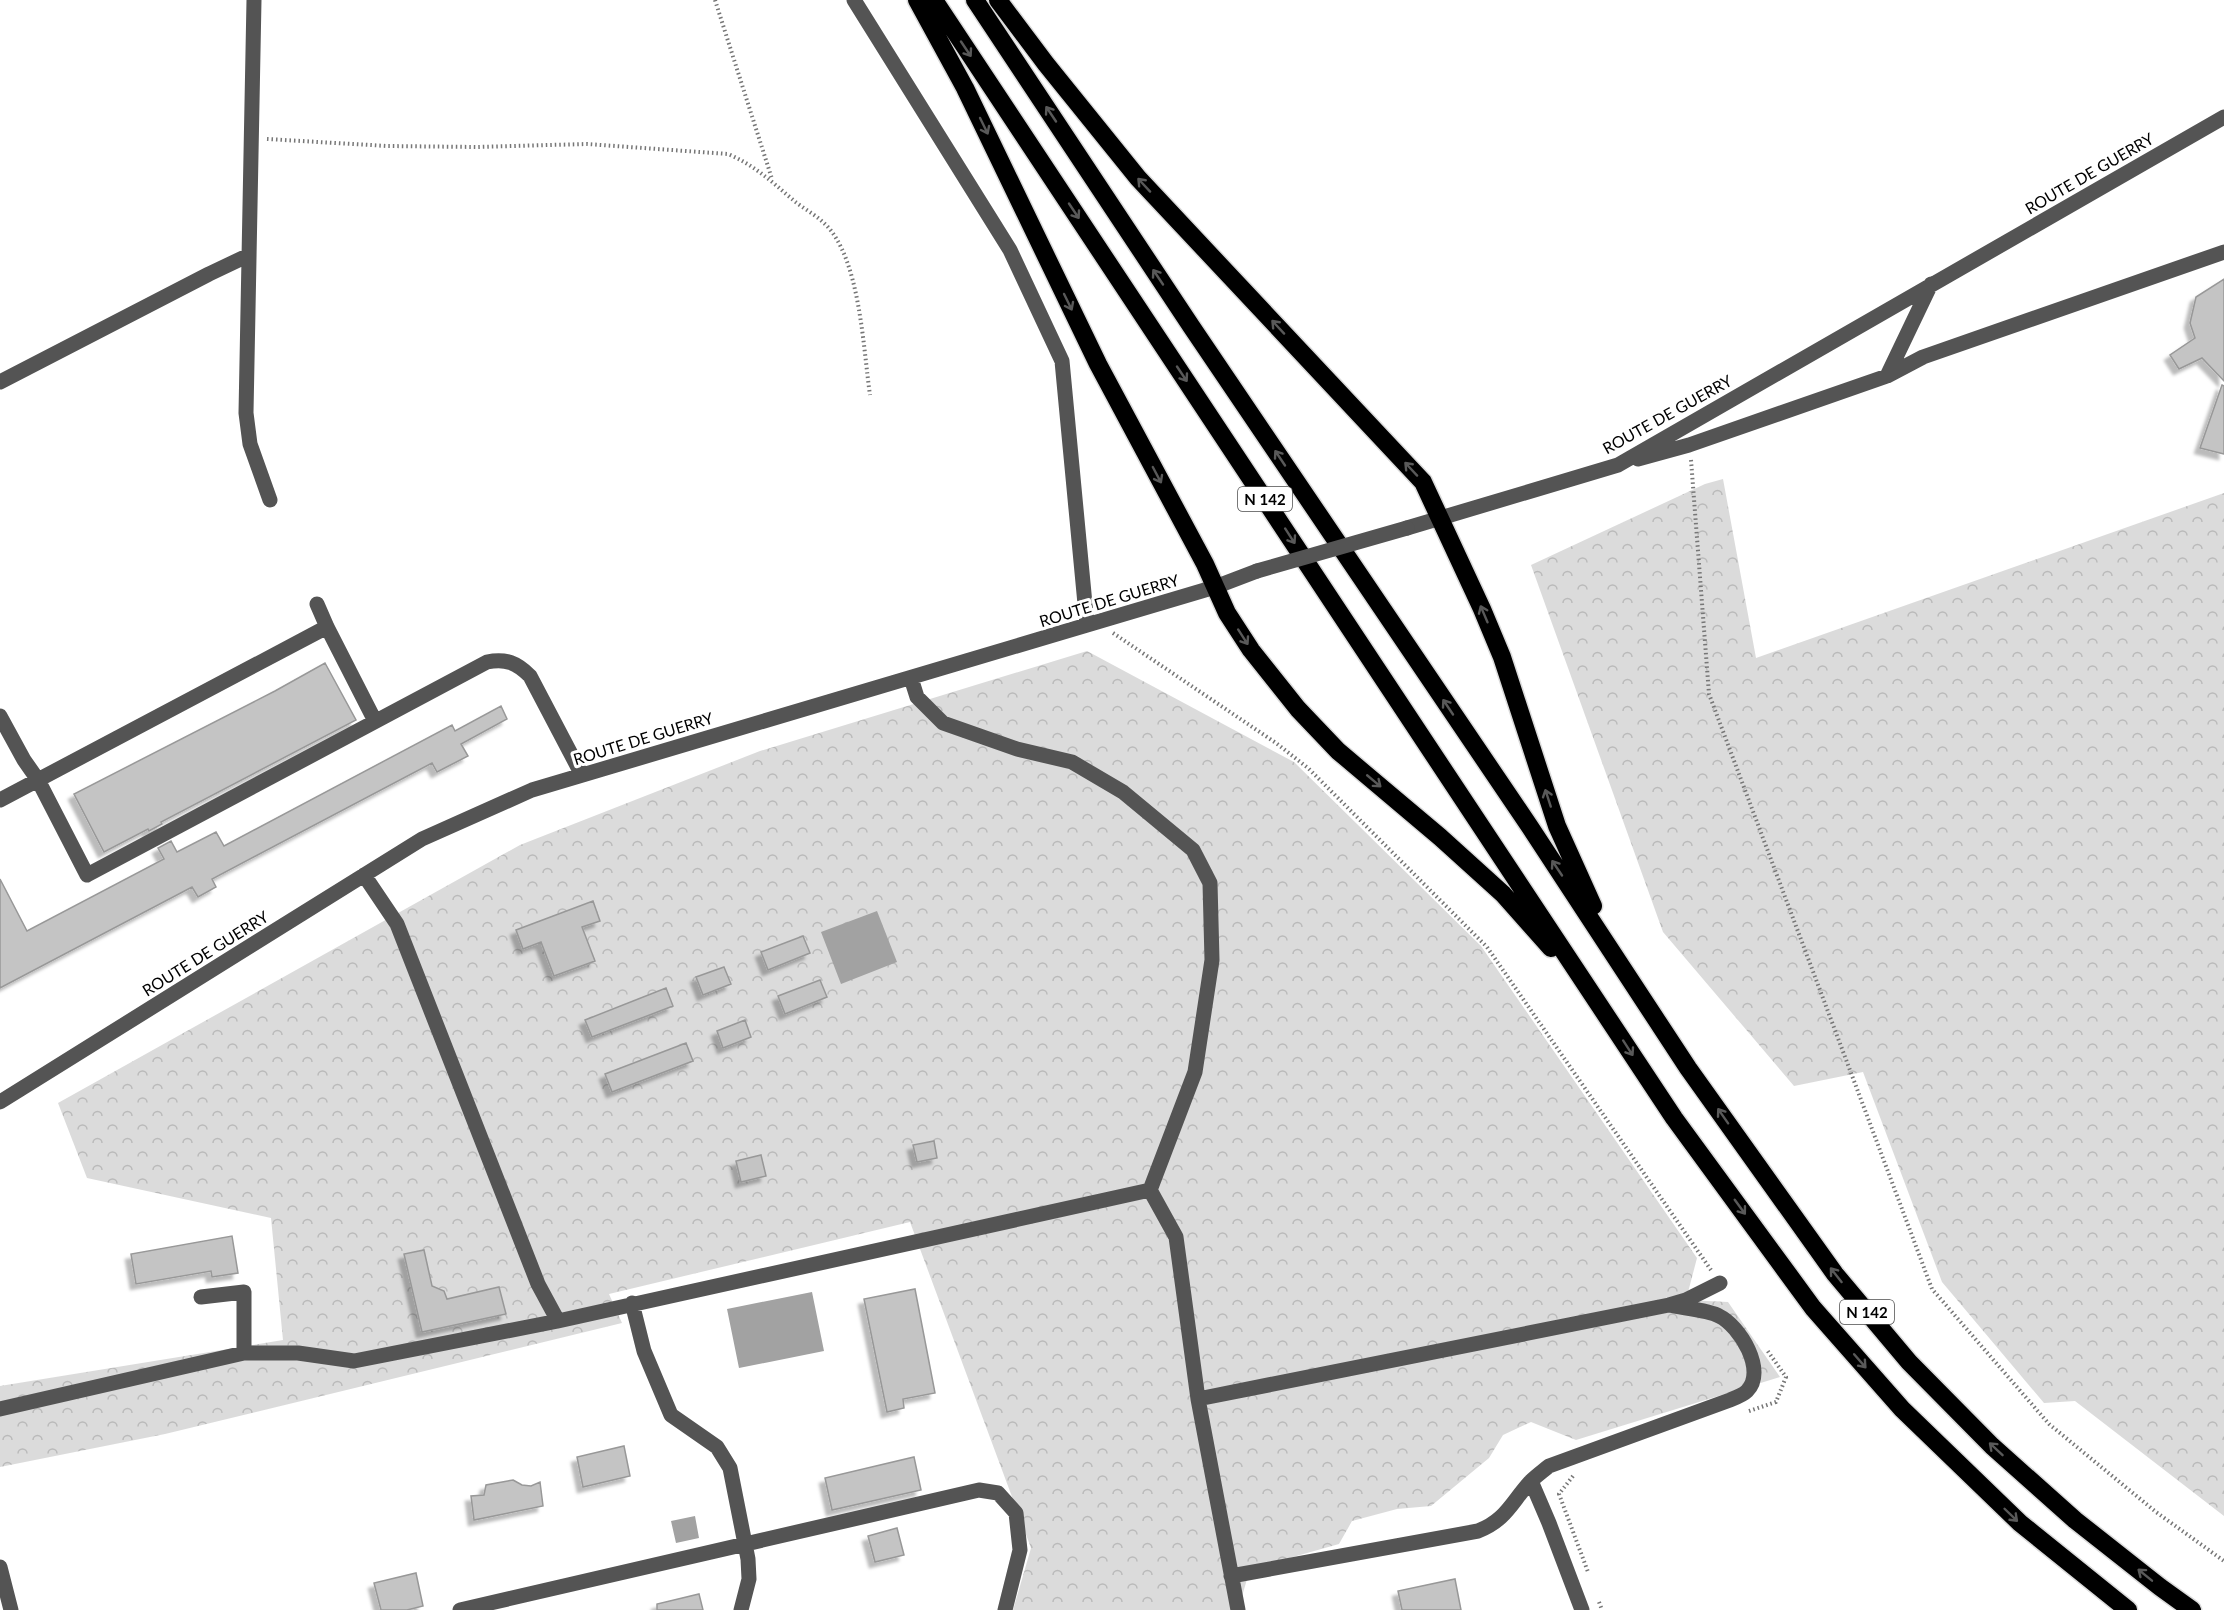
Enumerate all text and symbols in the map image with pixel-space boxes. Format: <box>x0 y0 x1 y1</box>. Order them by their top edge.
one-way arrow <box>960 40 972 56</box>
one-way arrow <box>1045 107 1057 123</box>
one-way arrow <box>978 116 990 134</box>
street label: ROUTE DE GUERRY <box>2021 128 2157 217</box>
one-way arrow <box>1137 178 1151 193</box>
one-way arrow <box>1068 202 1080 219</box>
one-way arrow <box>1152 269 1164 286</box>
one-way arrow <box>1062 292 1074 310</box>
one-way arrow <box>1271 319 1285 334</box>
one-way arrow <box>1176 365 1188 381</box>
street label: ROUTE DE GUERRY <box>1599 371 1735 457</box>
one-way arrow <box>1274 450 1286 467</box>
one-way arrow <box>1404 462 1418 477</box>
one-way arrow <box>1152 466 1163 484</box>
road number: N 142 <box>1238 487 1292 511</box>
one-way arrow <box>1283 528 1296 545</box>
street label: ROUTE DE GUERRY <box>1037 570 1181 630</box>
one-way arrow <box>1478 605 1489 623</box>
one-way arrow <box>1237 629 1249 645</box>
one-way arrow <box>1442 699 1454 715</box>
street label: ROUTE DE GUERRY <box>571 708 715 768</box>
one-way arrow <box>1366 774 1381 788</box>
one-way arrow <box>1542 789 1553 808</box>
one-way arrow <box>1551 861 1563 877</box>
street label: ROUTE DE GUERRY <box>138 906 272 999</box>
one-way arrow <box>1622 1039 1634 1056</box>
one-way arrow <box>1716 1109 1729 1125</box>
one-way arrow <box>1734 1199 1746 1215</box>
one-way arrow <box>1830 1267 1843 1283</box>
road number: N 142 <box>1840 1300 1894 1324</box>
one-way arrow <box>1853 1353 1867 1368</box>
one-way arrow <box>1989 1442 2004 1456</box>
one-way arrow <box>2003 1508 2018 1522</box>
one-way arrow <box>2137 1569 2153 1582</box>

